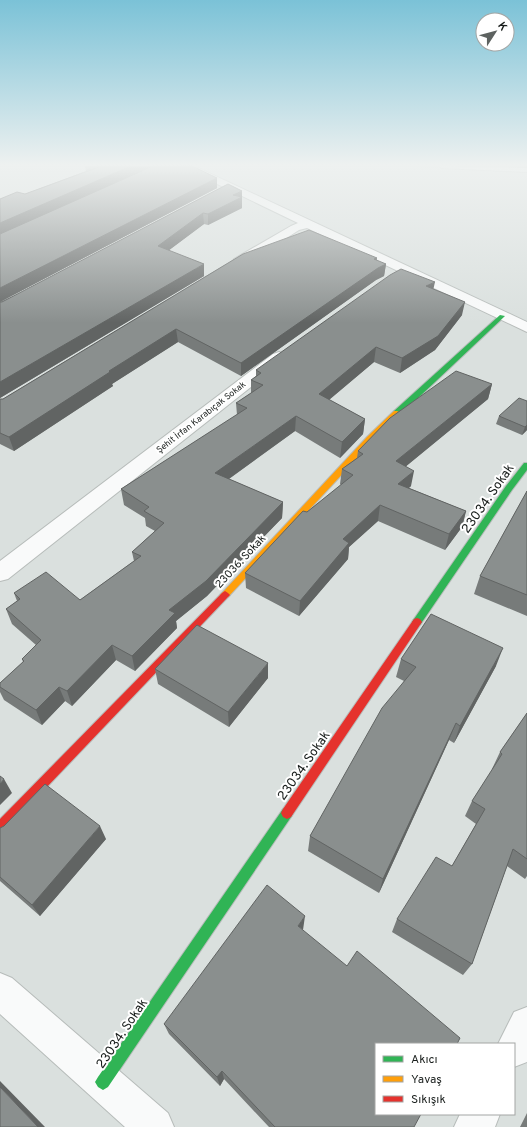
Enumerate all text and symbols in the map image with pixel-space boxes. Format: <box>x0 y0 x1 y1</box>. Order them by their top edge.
north arrow <box>475 12 515 52</box>
text: K <box>494 19 510 34</box>
street label: Şehit İrfan Karabıçak Sokak <box>154 378 248 456</box>
street label: 23034. Sokak <box>459 461 518 537</box>
street label: 23036. Sokak <box>212 532 269 591</box>
street label: 23034. Sokak <box>275 728 334 804</box>
street label: 23034. Sokak <box>93 996 152 1072</box>
legend <box>375 1043 515 1115</box>
text: Akıcı <box>411 1052 438 1068</box>
text: Yavaş <box>411 1072 442 1088</box>
text: Sıkışık <box>411 1092 446 1108</box>

